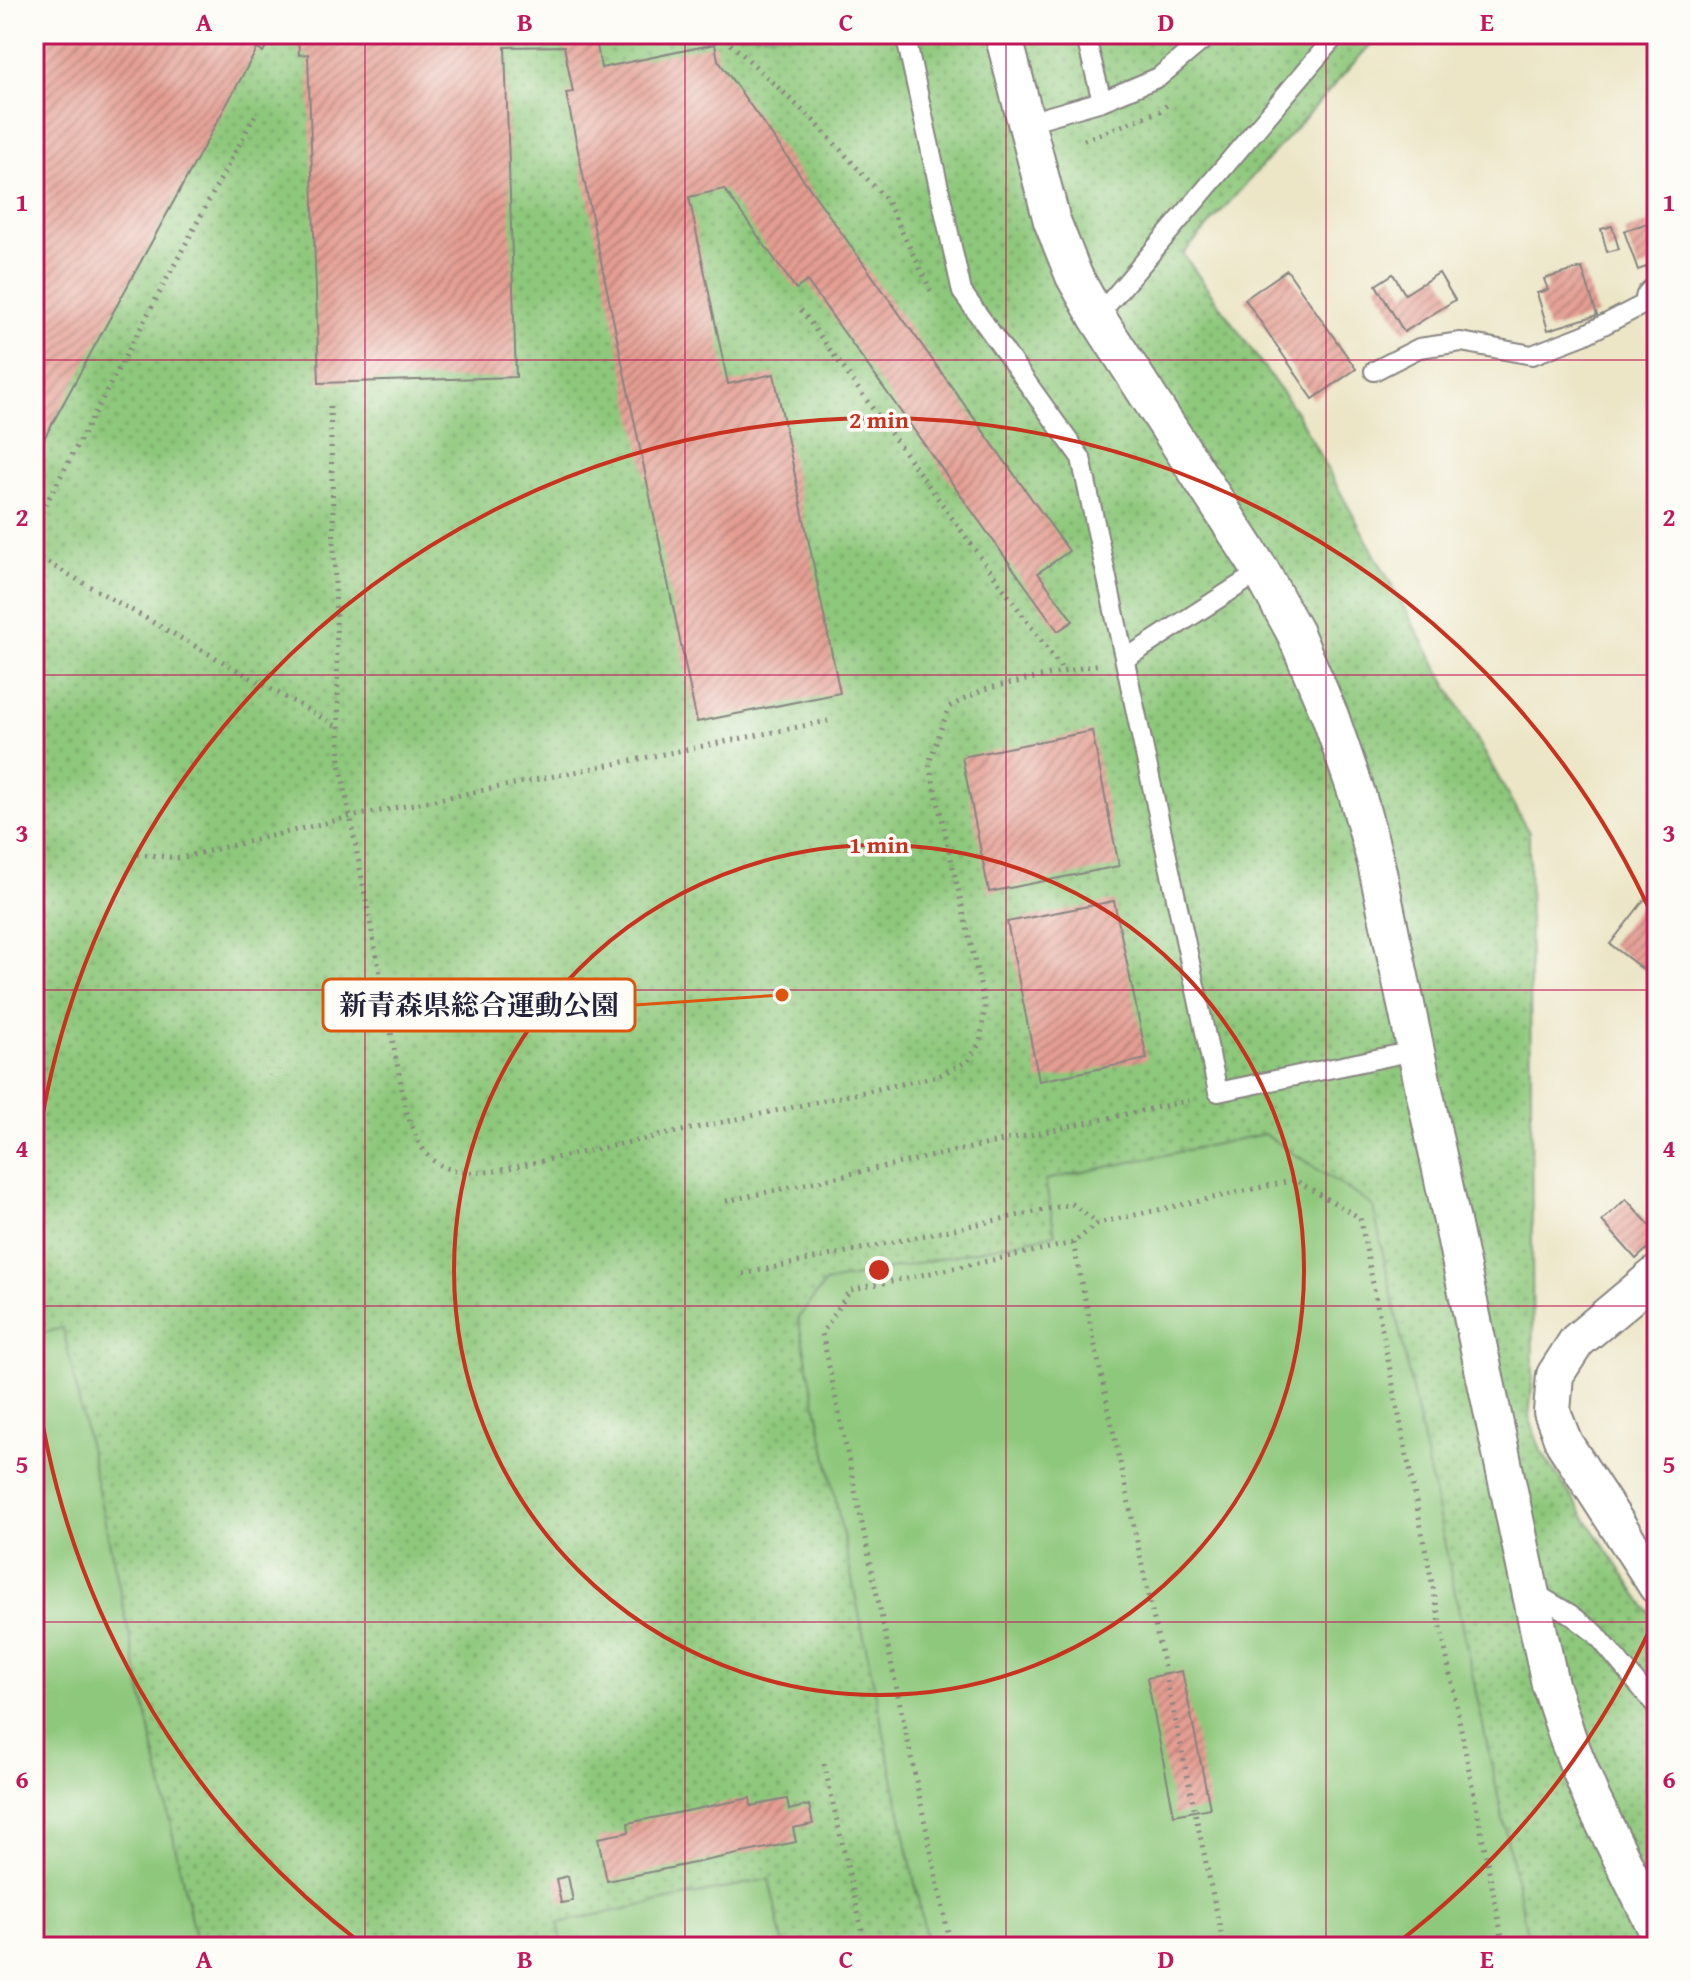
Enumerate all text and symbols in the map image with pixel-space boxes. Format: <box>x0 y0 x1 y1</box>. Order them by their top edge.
text: A <box>196 2 213 41</box>
text: B <box>517 2 533 41</box>
text: C <box>839 2 853 41</box>
text: D <box>1158 2 1174 41</box>
text: E <box>1480 2 1494 41</box>
text: 1 <box>15 182 29 221</box>
text: 1 <box>1662 182 1676 221</box>
text: 2 min <box>849 402 909 437</box>
text: 2 <box>15 497 29 536</box>
text: 2 <box>1662 497 1676 536</box>
text: 3 <box>15 813 29 852</box>
text: 3 <box>1662 813 1676 852</box>
text: 1 min <box>849 827 909 862</box>
callout: 新青森県総合運動公園 <box>323 979 635 1031</box>
text: 新青森県総合運動公園 <box>339 984 619 1025</box>
text: 4 <box>15 1128 29 1167</box>
text: 4 <box>1662 1128 1676 1167</box>
centre of rings <box>865 1256 893 1284</box>
text: 5 <box>15 1444 29 1483</box>
text: 5 <box>1662 1444 1676 1483</box>
text: 6 <box>15 1759 29 1798</box>
text: 6 <box>1662 1759 1676 1798</box>
text: A <box>196 1939 213 1978</box>
text: B <box>517 1939 533 1978</box>
text: C <box>839 1939 853 1978</box>
text: D <box>1158 1939 1174 1978</box>
text: E <box>1480 1939 1494 1978</box>

